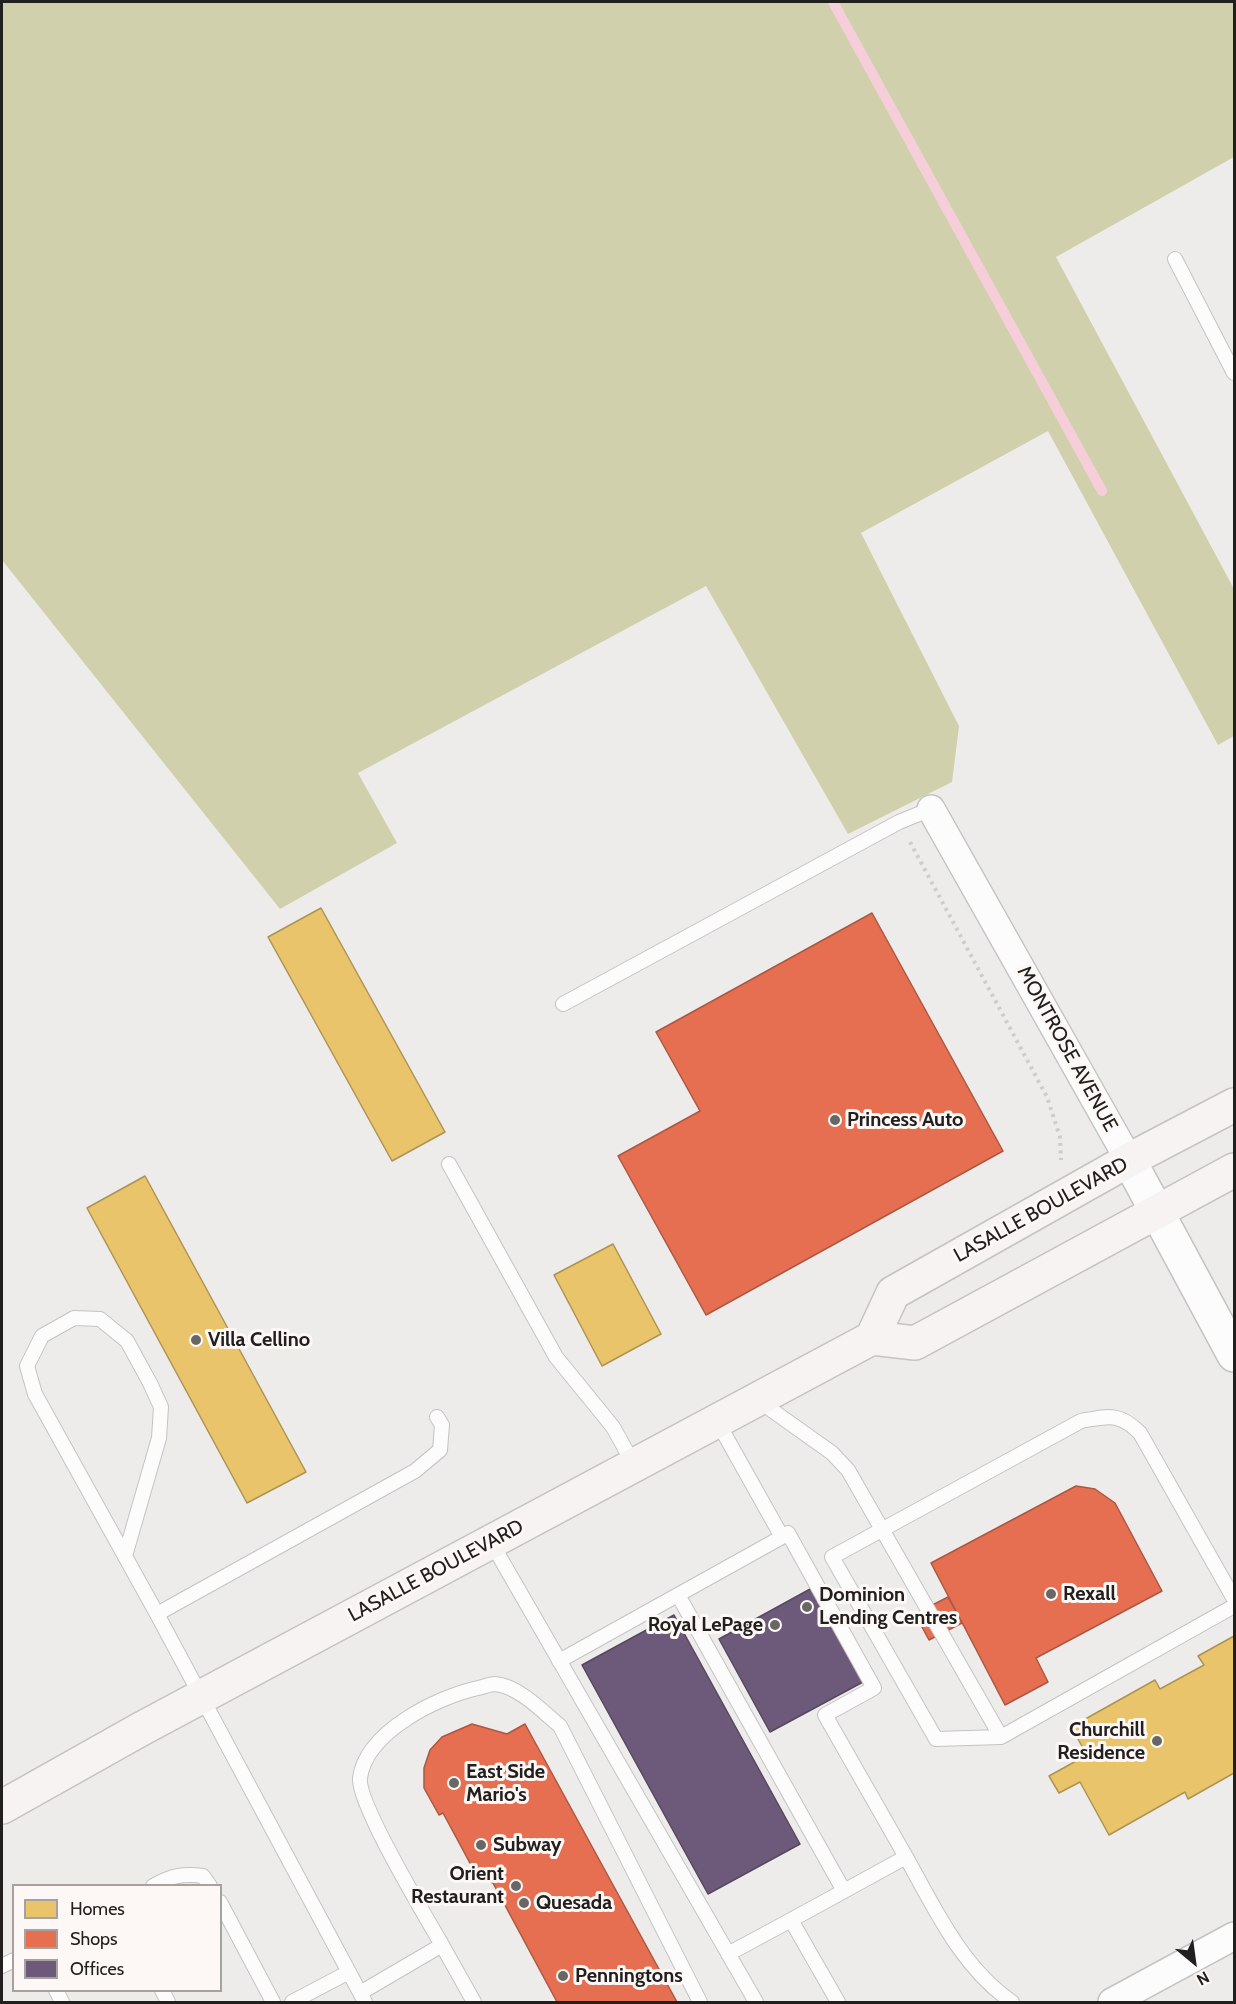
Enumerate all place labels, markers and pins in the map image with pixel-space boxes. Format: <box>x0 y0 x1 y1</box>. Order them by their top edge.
place label: Princess Auto <box>847 1108 963 1132</box>
marker: Princess Auto <box>828 1113 842 1127</box>
place label: Villa Cellino <box>208 1328 310 1352</box>
marker: Villa Cellino <box>189 1333 203 1347</box>
place label: Rexall <box>1063 1582 1116 1606</box>
place label: Dominion Lending Centres <box>819 1583 957 1630</box>
marker: Rexall <box>1044 1587 1058 1601</box>
marker: Dominion Lending Centres <box>800 1600 814 1614</box>
place label: Royal LePage <box>648 1613 763 1637</box>
marker: Royal LePage <box>768 1618 782 1632</box>
place label: Churchill Residence <box>1057 1718 1145 1765</box>
marker: Churchill Residence <box>1150 1734 1164 1748</box>
place label: East Side Mario's <box>466 1760 545 1807</box>
marker: East Side Mario's <box>447 1776 461 1790</box>
place label: Subway <box>493 1833 562 1857</box>
marker: Subway <box>474 1838 488 1852</box>
place label: Orient Restaurant <box>411 1862 504 1909</box>
marker: Orient Restaurant <box>509 1879 523 1893</box>
place label: Quesada <box>536 1891 612 1915</box>
marker: Quesada <box>517 1896 531 1910</box>
place label: Penningtons <box>575 1964 683 1988</box>
marker: Penningtons <box>556 1969 570 1983</box>

